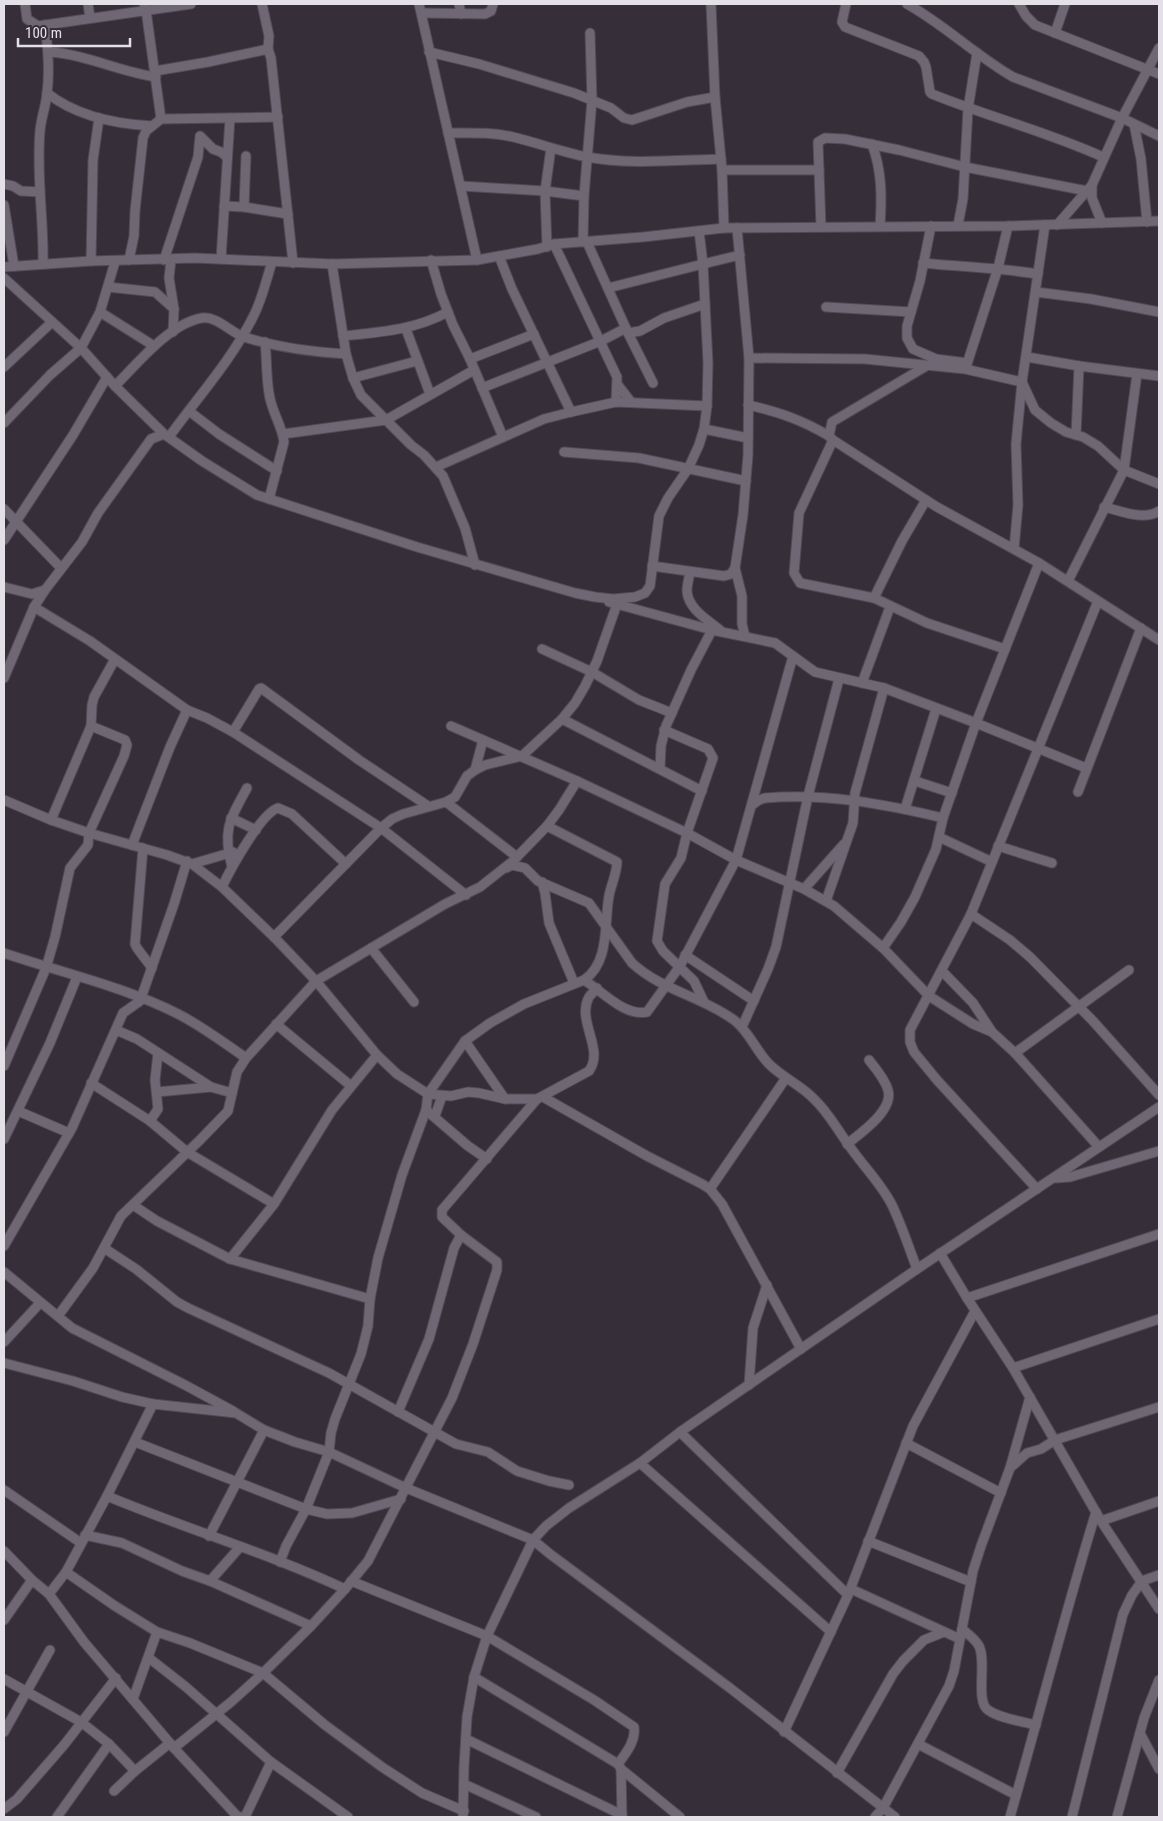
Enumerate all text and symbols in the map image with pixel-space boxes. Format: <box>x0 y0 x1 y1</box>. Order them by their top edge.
scale bar <box>18 15 130 47</box>
text: 100 m <box>25 24 62 42</box>

